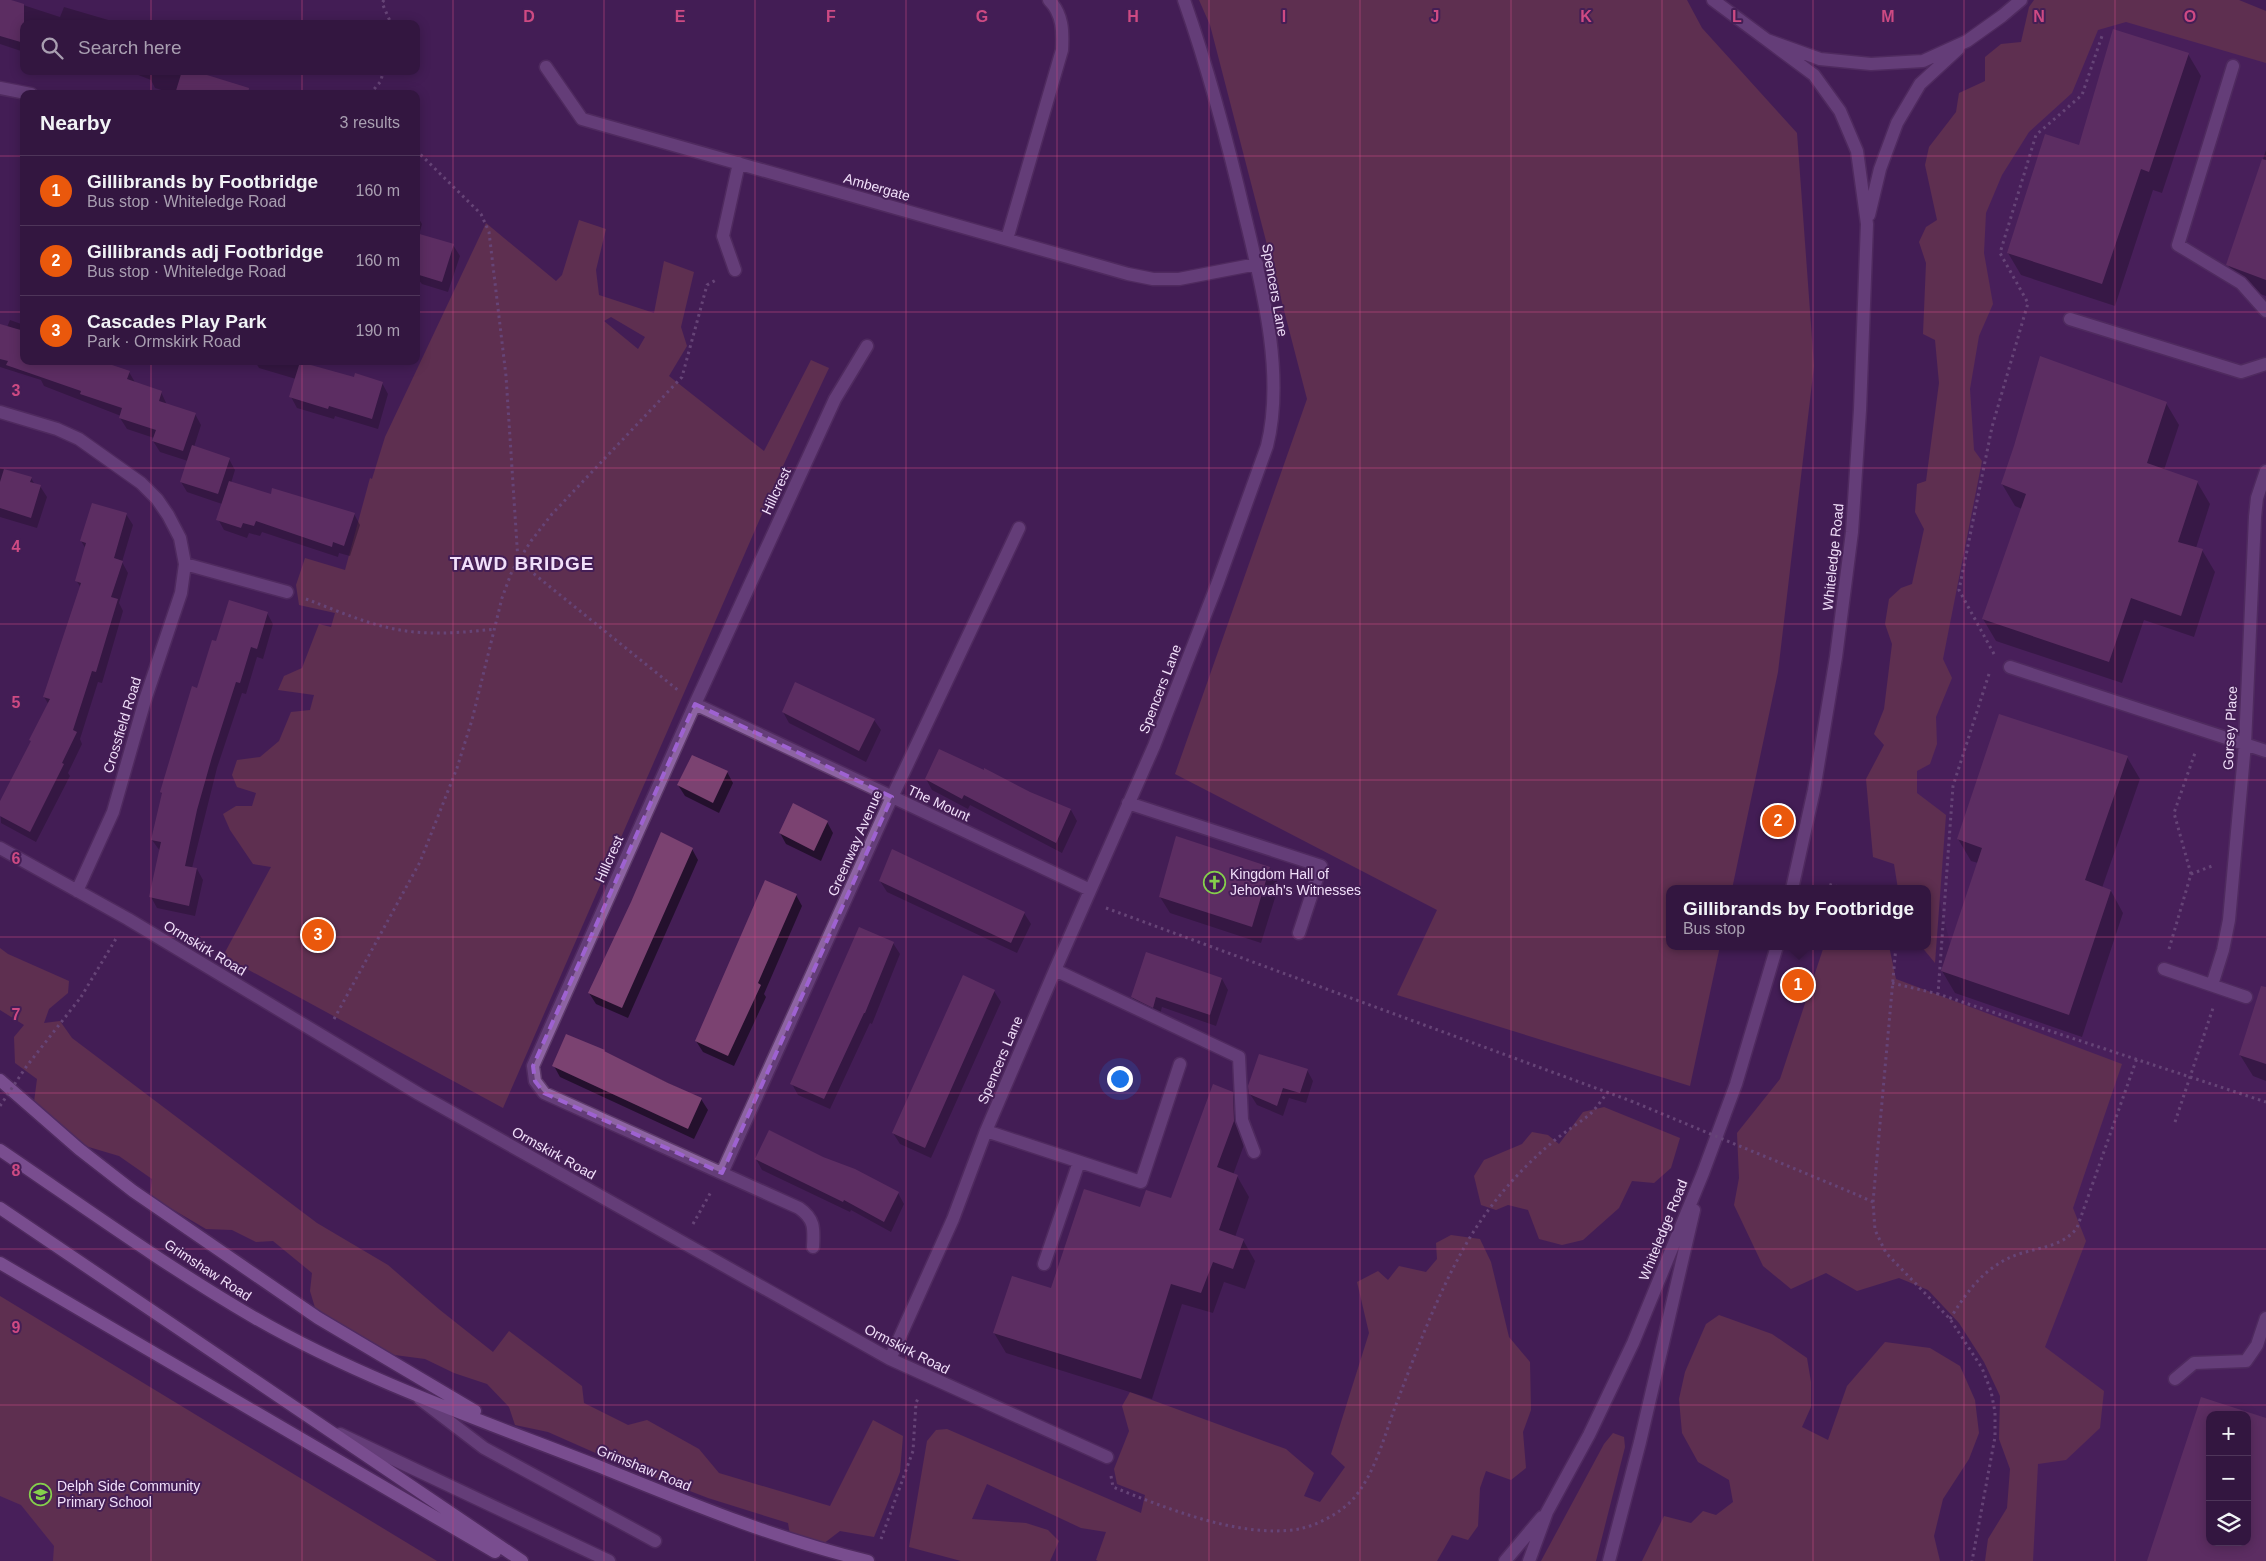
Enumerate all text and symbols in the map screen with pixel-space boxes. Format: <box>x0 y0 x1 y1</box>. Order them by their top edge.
text: D <box>523 8 535 25</box>
text: E <box>675 8 686 25</box>
text: F <box>826 8 836 25</box>
text: G <box>976 8 988 25</box>
text: H <box>1127 8 1139 25</box>
text: I <box>1282 8 1286 25</box>
text: J <box>1431 8 1439 25</box>
text: K <box>1580 8 1592 25</box>
text: L <box>1732 8 1742 25</box>
text: M <box>1881 8 1895 25</box>
text: N <box>2033 8 2045 25</box>
text: O <box>2184 8 2196 25</box>
search box <box>20 20 420 75</box>
icon: search <box>38 34 66 62</box>
text: Search here <box>78 37 182 58</box>
text: Nearby <box>40 111 111 134</box>
text: 3 results <box>340 114 400 131</box>
street label: Ambergate <box>842 170 912 204</box>
text: Gillibrands by Footbridge <box>87 171 318 192</box>
text: 1 <box>52 182 60 199</box>
text: 160 m <box>356 182 400 199</box>
text: Bus stop · Whiteledge Road <box>87 193 286 210</box>
text: Gillibrands adj Footbridge <box>87 241 323 262</box>
street label: Spencers Lane <box>1259 242 1291 338</box>
text: 2 <box>52 252 60 269</box>
text: 160 m <box>356 252 400 269</box>
text: Bus stop · Whiteledge Road <box>87 263 286 280</box>
text: Cascades Play Park <box>87 311 267 332</box>
text: 3 <box>52 322 60 339</box>
text: 190 m <box>356 322 400 339</box>
text: Park · Ormskirk Road <box>87 333 241 350</box>
text: 3 <box>12 382 21 399</box>
street label: Hillcrest <box>758 465 794 517</box>
street label: Whiteledge Road <box>1819 503 1847 611</box>
text: 4 <box>12 538 21 555</box>
district label: TAWD BRIDGE <box>450 553 594 574</box>
street label: Spencers Lane <box>1136 642 1184 736</box>
street label: Crossfield Road <box>100 675 144 775</box>
street label: Gorsey Place <box>2220 685 2240 770</box>
text: 5 <box>12 694 21 711</box>
street label: The Mount <box>905 782 973 824</box>
street label: Greenway Avenue <box>824 787 886 898</box>
pin: 2 <box>1762 802 1794 840</box>
street label: Hillcrest <box>592 833 626 885</box>
text: 6 <box>12 850 21 867</box>
place label: Kingdom Hall of Jehovah's Witnesses <box>1230 866 1361 898</box>
church icon: Kingdom Hall of Jehovah's Witnesses <box>1202 870 1226 894</box>
popup <box>1666 885 1931 950</box>
text: Gillibrands by Footbridge <box>1683 898 1914 919</box>
pin: 3 <box>302 916 334 954</box>
street label: Ormskirk Road <box>161 917 249 979</box>
text: Bus stop <box>1683 920 1745 937</box>
pin: 1 <box>1782 966 1814 1004</box>
text: 7 <box>12 1006 21 1023</box>
street label: Spencers Lane <box>974 1013 1026 1106</box>
your location <box>1107 1066 1133 1092</box>
street label: Ormskirk Road <box>509 1123 599 1183</box>
text: 8 <box>12 1162 21 1179</box>
street label: Whiteledge Road <box>1635 1177 1691 1283</box>
street label: Grimshaw Road <box>162 1236 254 1304</box>
text: 9 <box>12 1319 21 1336</box>
street label: Ormskirk Road <box>862 1321 952 1377</box>
map controls <box>2206 1411 2251 1546</box>
button: + <box>2206 1411 2251 1456</box>
street label: Grimshaw Road <box>594 1442 694 1494</box>
button: − <box>2206 1456 2251 1501</box>
place label: Delph Side Community Primary School <box>57 1478 200 1510</box>
school or university icon: Delph Side Community Primary School <box>29 1482 53 1506</box>
button: layers <box>2206 1501 2251 1546</box>

